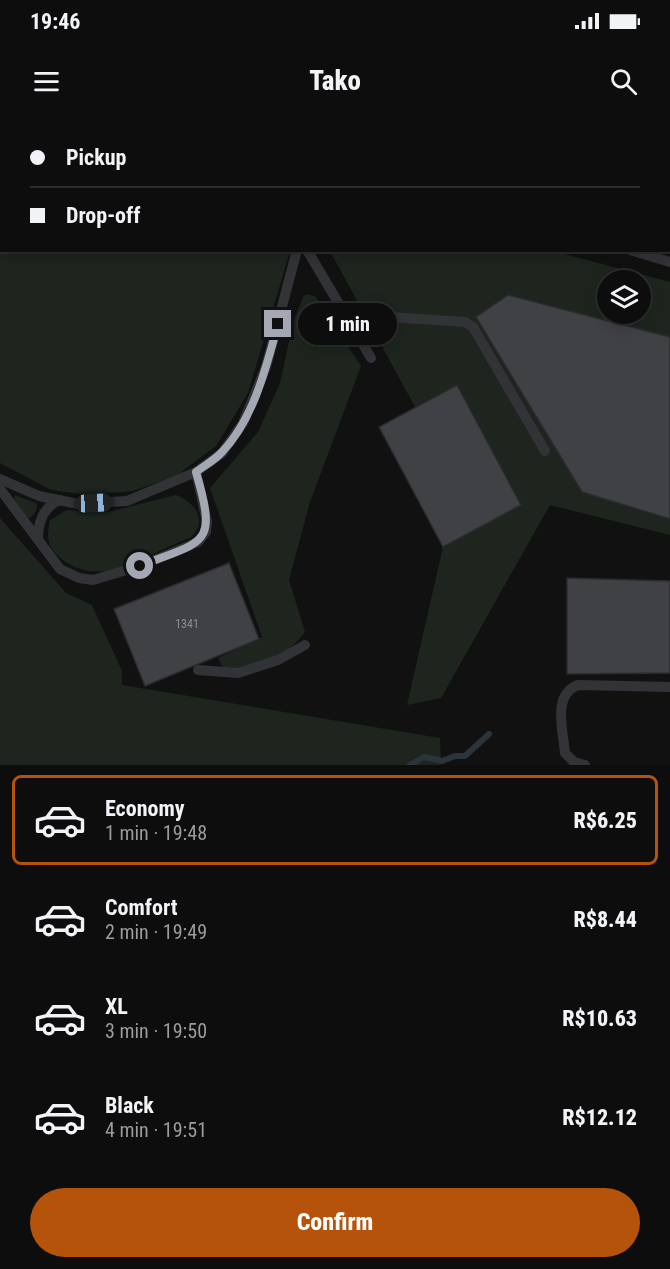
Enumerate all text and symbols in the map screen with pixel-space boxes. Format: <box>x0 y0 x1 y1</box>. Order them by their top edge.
text: 19:46 <box>30 9 81 34</box>
icon: menu <box>30 65 63 98</box>
text: Tako <box>309 65 361 97</box>
icon: search <box>607 65 640 98</box>
text: Pickup <box>66 145 126 170</box>
text: Drop-off <box>66 203 140 228</box>
map controls <box>597 270 651 324</box>
button: layers <box>597 270 651 324</box>
callout: 1 min <box>299 303 398 345</box>
route end <box>264 310 291 337</box>
text: 1 min <box>325 312 370 336</box>
car <box>76 493 112 513</box>
route start <box>126 552 153 579</box>
house number: 1341 <box>175 617 199 631</box>
icon: car <box>33 793 87 847</box>
text: Economy <box>105 796 185 821</box>
text: R$6.25 <box>573 808 637 833</box>
text: 1 min · 19:48 <box>105 821 207 845</box>
icon: car <box>33 892 87 946</box>
text: Comfort <box>105 895 178 920</box>
text: R$8.44 <box>573 907 637 932</box>
text: 2 min · 19:49 <box>105 920 207 944</box>
icon: car <box>33 991 87 1045</box>
text: XL <box>105 994 128 1019</box>
text: R$10.63 <box>562 1006 637 1031</box>
text: 3 min · 19:50 <box>105 1019 207 1043</box>
icon: car <box>33 1090 87 1144</box>
text: Black <box>105 1093 154 1118</box>
text: R$12.12 <box>562 1105 637 1130</box>
text: 4 min · 19:51 <box>105 1118 207 1142</box>
button: Confirm <box>30 1188 640 1257</box>

